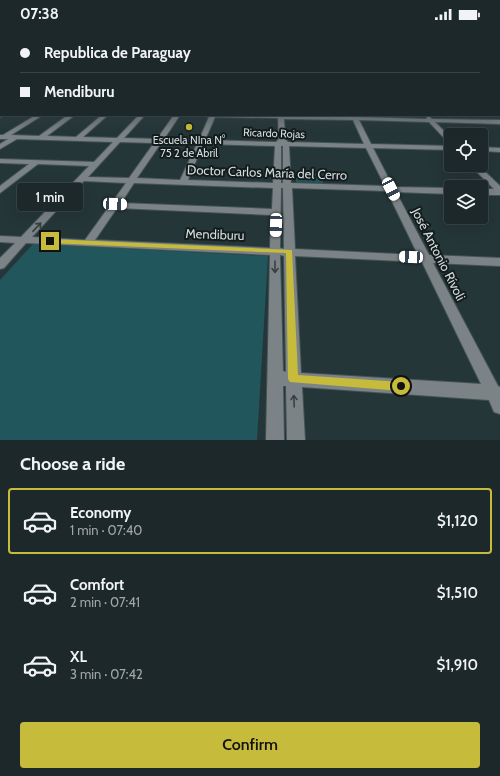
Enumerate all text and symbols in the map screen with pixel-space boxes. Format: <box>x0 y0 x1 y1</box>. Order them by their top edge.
text: 07:38 <box>20 5 59 23</box>
text: Republica de Paraguay <box>44 44 191 62</box>
text: Mendiburu <box>44 83 115 101</box>
marker: Escuela NIna N° 75 2 de Abril <box>184 122 194 132</box>
street label: Ricardo Rojas <box>243 125 306 141</box>
map controls <box>444 128 488 224</box>
button: locate <box>444 128 488 172</box>
place label: Escuela NIna N° 75 2 de Abril <box>153 133 226 160</box>
street label: Doctor Carlos María del Cerro <box>187 161 347 183</box>
car <box>380 176 402 202</box>
button: layers <box>444 180 488 224</box>
callout: 1 min <box>17 183 83 211</box>
text: 1 min <box>35 189 65 205</box>
car <box>103 197 127 211</box>
street label: José Antonio Rívoli <box>408 204 469 303</box>
car <box>270 213 282 237</box>
one-way arrow <box>32 221 41 232</box>
street label: Mendiburu <box>185 225 245 243</box>
route end <box>41 232 59 250</box>
car <box>399 250 423 264</box>
one-way arrow <box>271 260 279 273</box>
route start <box>392 377 410 395</box>
one-way arrow <box>290 395 298 408</box>
text: Choose a ride <box>20 453 125 475</box>
icon: car <box>22 503 58 539</box>
text: Economy <box>70 504 131 522</box>
text: $1,120 <box>437 512 478 530</box>
text: 1 min · 07:40 <box>70 522 142 538</box>
icon: car <box>22 575 58 611</box>
text: Comfort <box>70 576 124 594</box>
text: $1,510 <box>437 584 478 602</box>
text: 2 min · 07:41 <box>70 594 140 610</box>
icon: car <box>22 647 58 683</box>
text: XL <box>70 648 87 666</box>
text: $1,910 <box>436 656 478 674</box>
text: 3 min · 07:42 <box>70 666 143 682</box>
button: Confirm <box>20 722 480 768</box>

